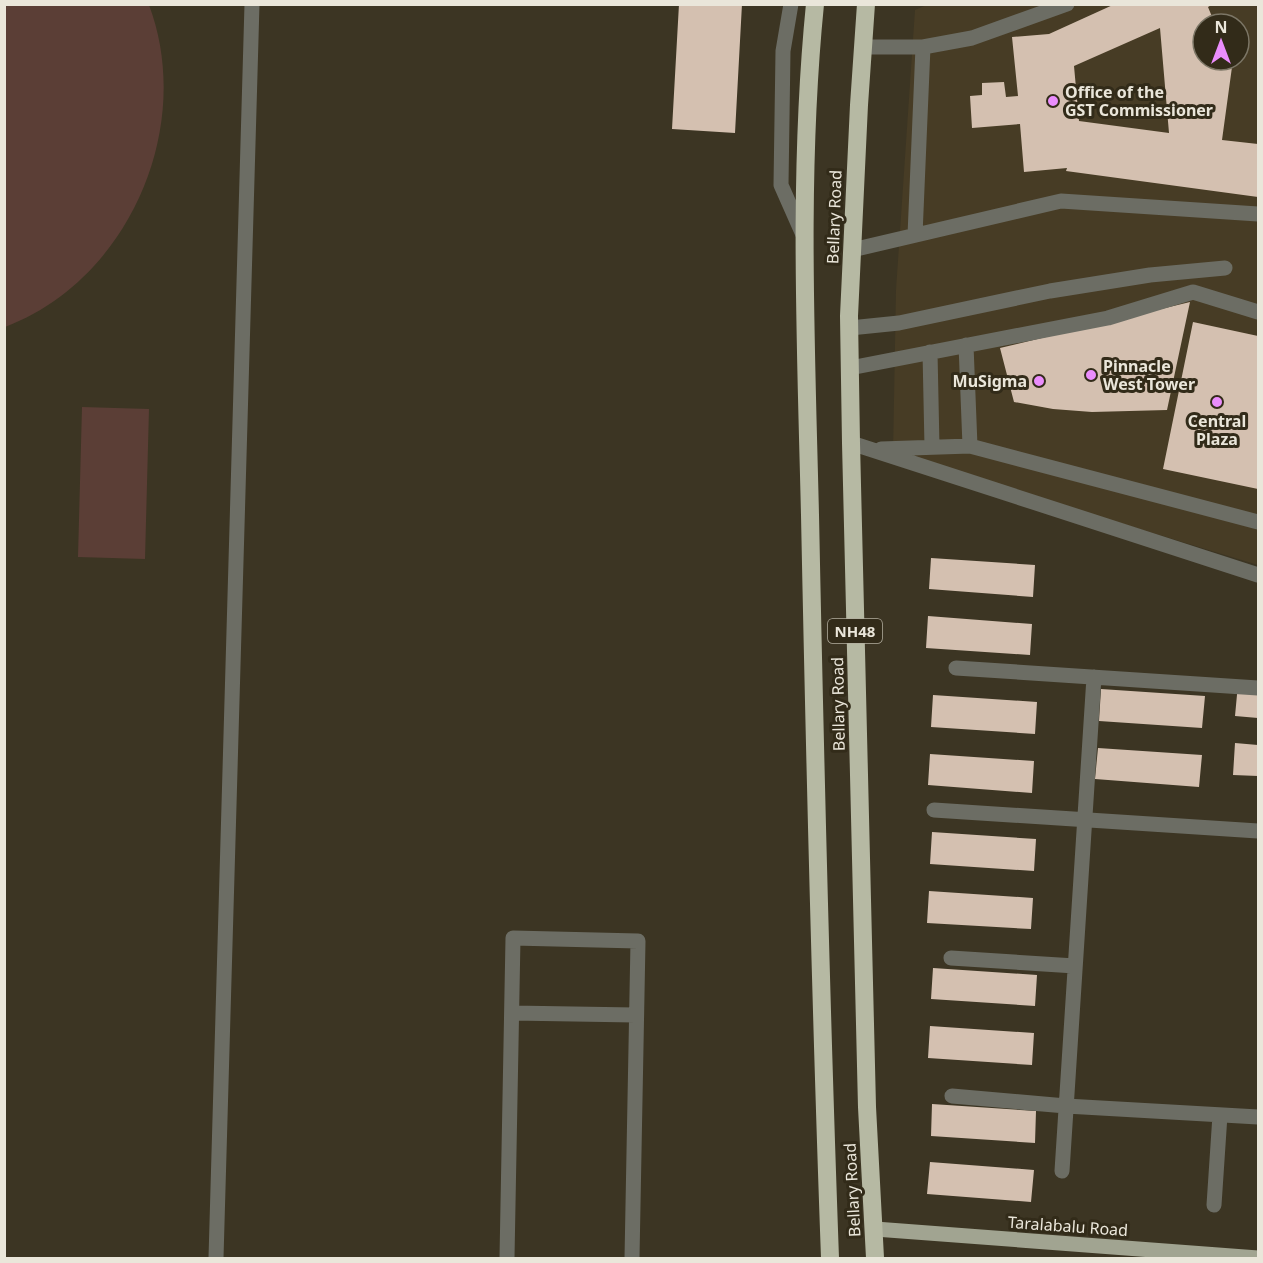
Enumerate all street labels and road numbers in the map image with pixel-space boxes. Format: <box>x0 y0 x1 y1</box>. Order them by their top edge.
street label: Bellary Road <box>821 170 847 264</box>
road number: NH48 <box>828 619 882 643</box>
street label: Bellary Road <box>826 657 850 751</box>
street label: Bellary Road <box>839 1142 865 1238</box>
street label: Taralabalu Road <box>1007 1211 1129 1241</box>

